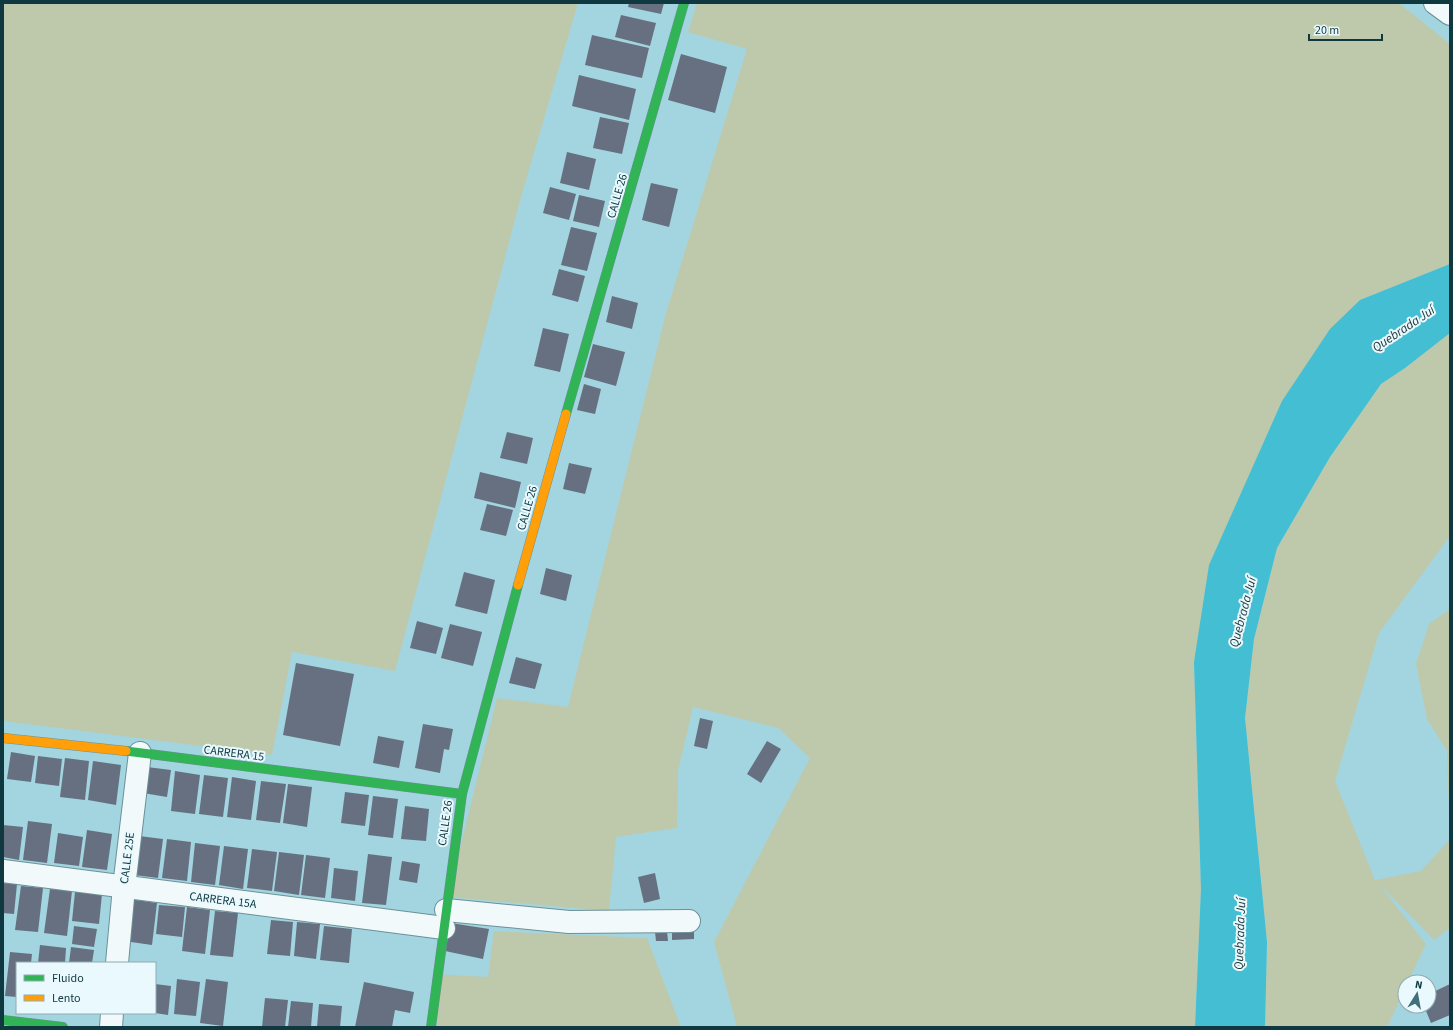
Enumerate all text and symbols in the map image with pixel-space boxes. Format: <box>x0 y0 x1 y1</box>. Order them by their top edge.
scale bar <box>1309 16 1382 42</box>
text: 20 m <box>1315 22 1339 39</box>
street label: CALLE 26 <box>603 172 632 220</box>
water label: Quebrada Juí <box>1369 300 1440 356</box>
street label: CALLE 26 <box>513 484 542 532</box>
water label: Quebrada Juí <box>1225 573 1261 649</box>
street label: CARRERA 15 <box>203 741 265 766</box>
street label: CALLE 26 <box>434 799 457 847</box>
street label: CALLE 25E <box>116 831 139 885</box>
street label: CARRERA 15A <box>188 888 258 913</box>
water label: Quebrada Juí <box>1230 896 1250 970</box>
legend <box>16 962 156 1014</box>
text: Fluido <box>52 970 84 987</box>
north arrow <box>1397 974 1437 1014</box>
text: N <box>1414 977 1424 993</box>
text: Lento <box>52 990 81 1007</box>

